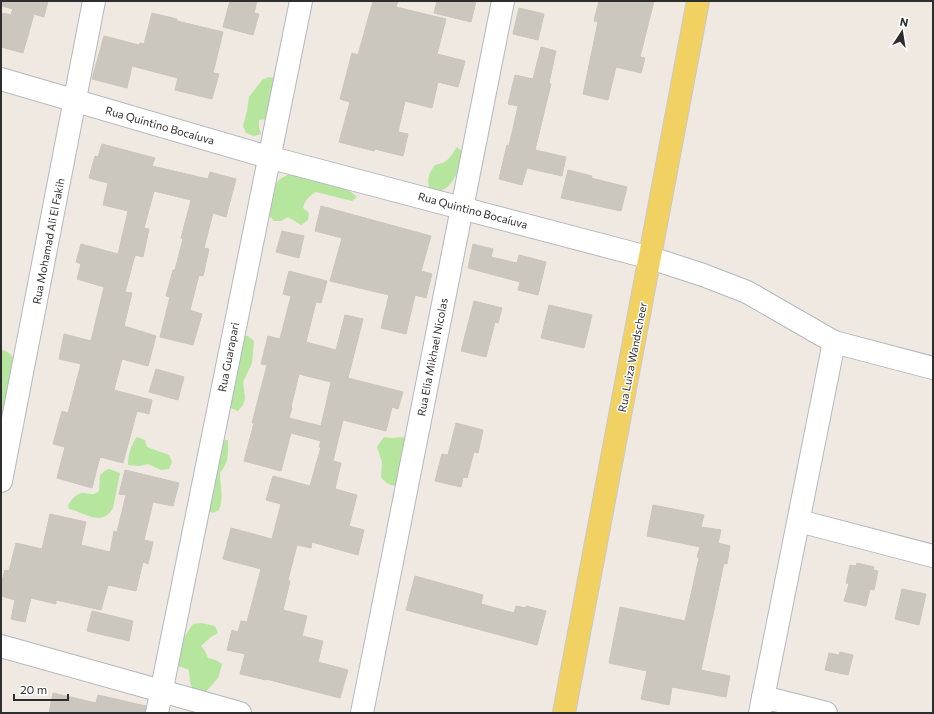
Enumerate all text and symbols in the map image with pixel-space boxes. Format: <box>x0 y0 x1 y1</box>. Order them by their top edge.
north arrow <box>882 12 922 52</box>
text: N <box>899 15 910 29</box>
street label: Rua Quintino Bocaíuva <box>104 103 216 147</box>
street label: Rua Mohamad Ali El Fakih <box>29 177 67 305</box>
street label: Rua Quintino Bocaíuva <box>417 189 529 231</box>
street label: Rua Elia Mikhael Nicolas <box>414 297 450 417</box>
street label: Rua Luiza Wandscheer <box>615 300 649 413</box>
street label: Rua Guarapari <box>215 321 241 393</box>
scale bar <box>14 676 68 702</box>
text: 20 m <box>20 682 47 696</box>

